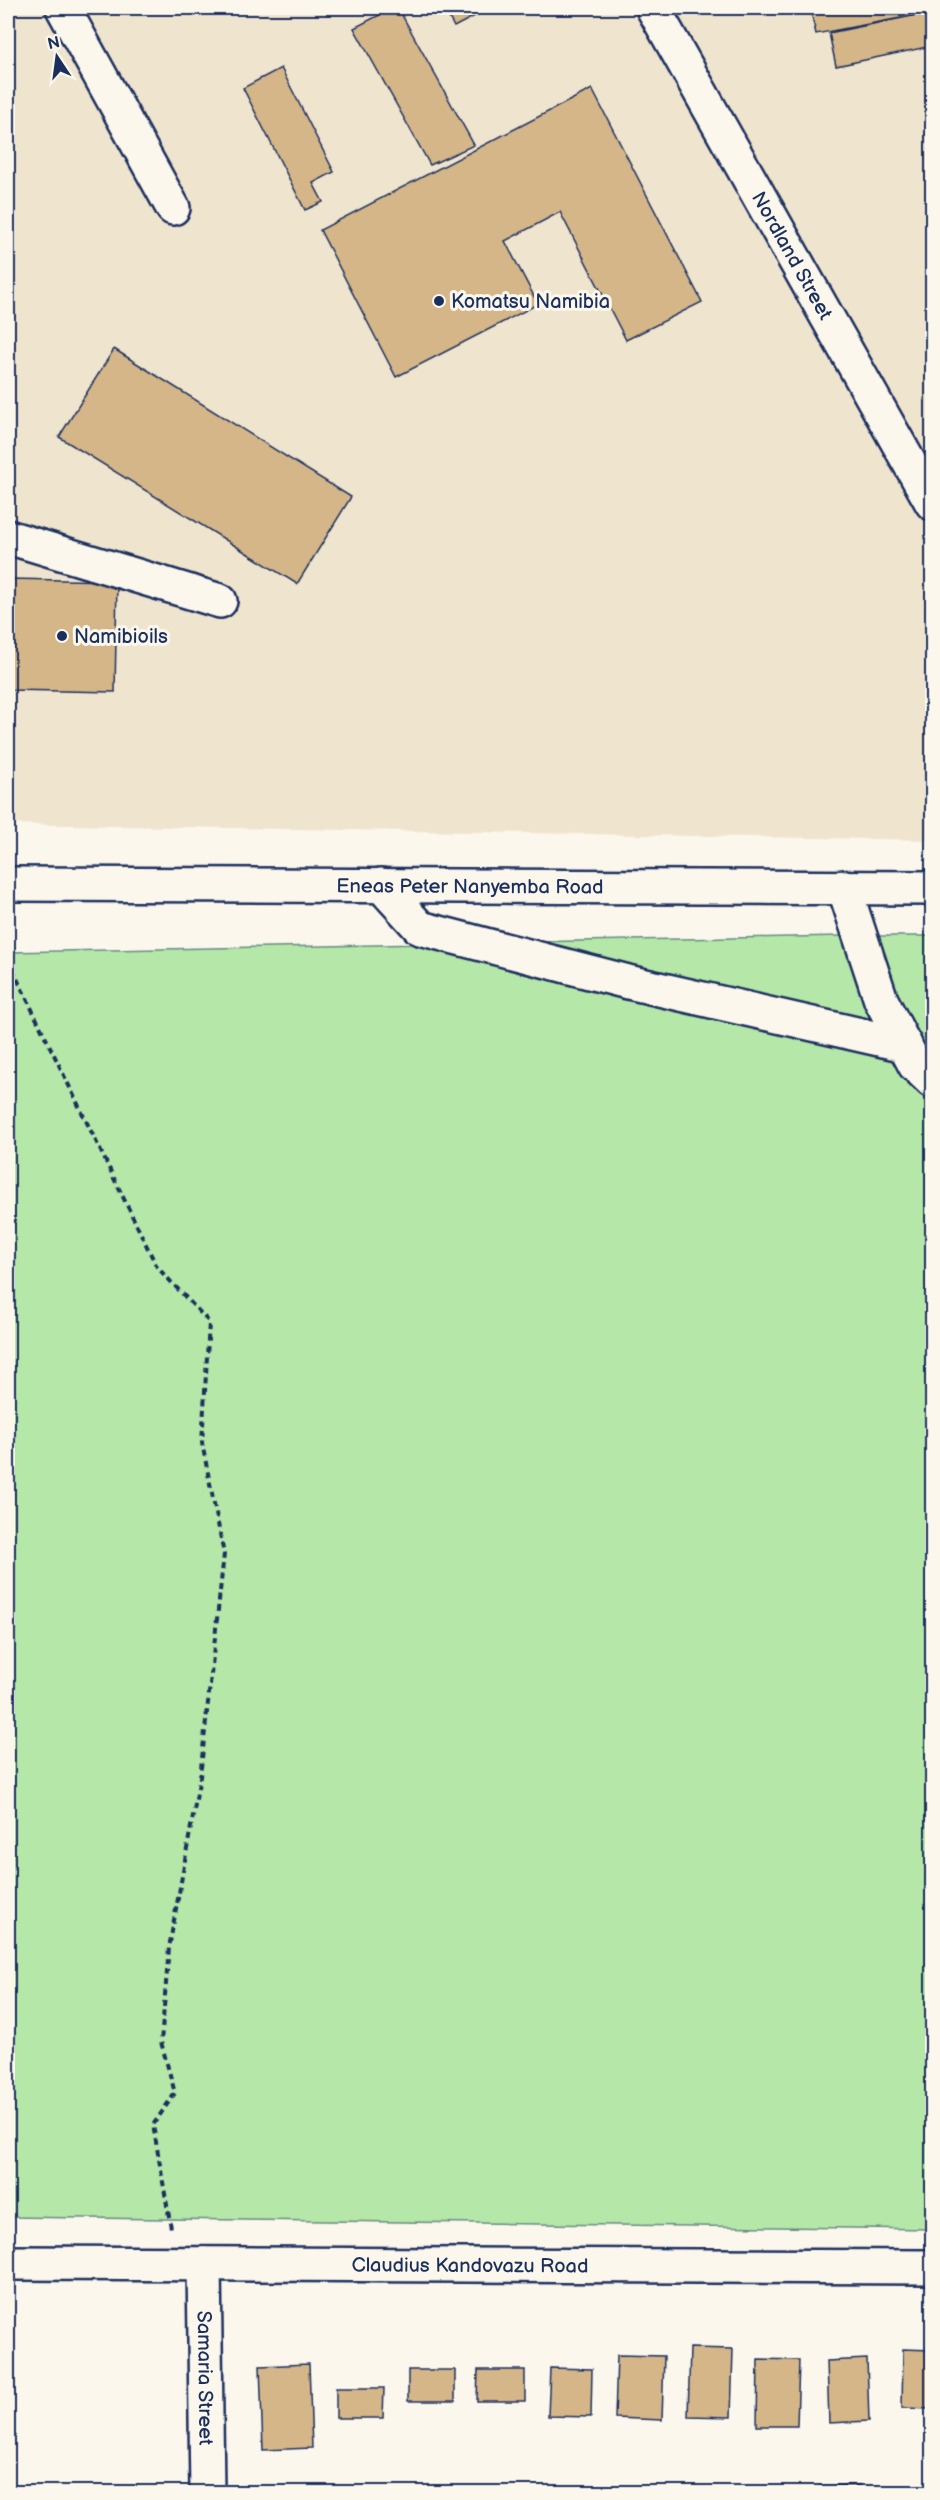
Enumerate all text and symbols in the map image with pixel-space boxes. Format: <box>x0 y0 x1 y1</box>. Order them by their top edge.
north arrow <box>27 27 87 87</box>
text: N <box>46 33 62 54</box>
street label: Nordland Street <box>746 188 837 324</box>
place label: Komatsu Namibia <box>451 290 610 314</box>
marker: Komatsu Namibia <box>432 294 446 308</box>
place label: Namibioils <box>74 625 168 649</box>
marker: Namibioils <box>55 629 69 643</box>
street label: Eneas Peter Nanyemba Road <box>336 874 604 900</box>
street label: Claudius Kandovazu Road <box>351 2253 588 2279</box>
street label: Samaria Street <box>192 2311 217 2445</box>

